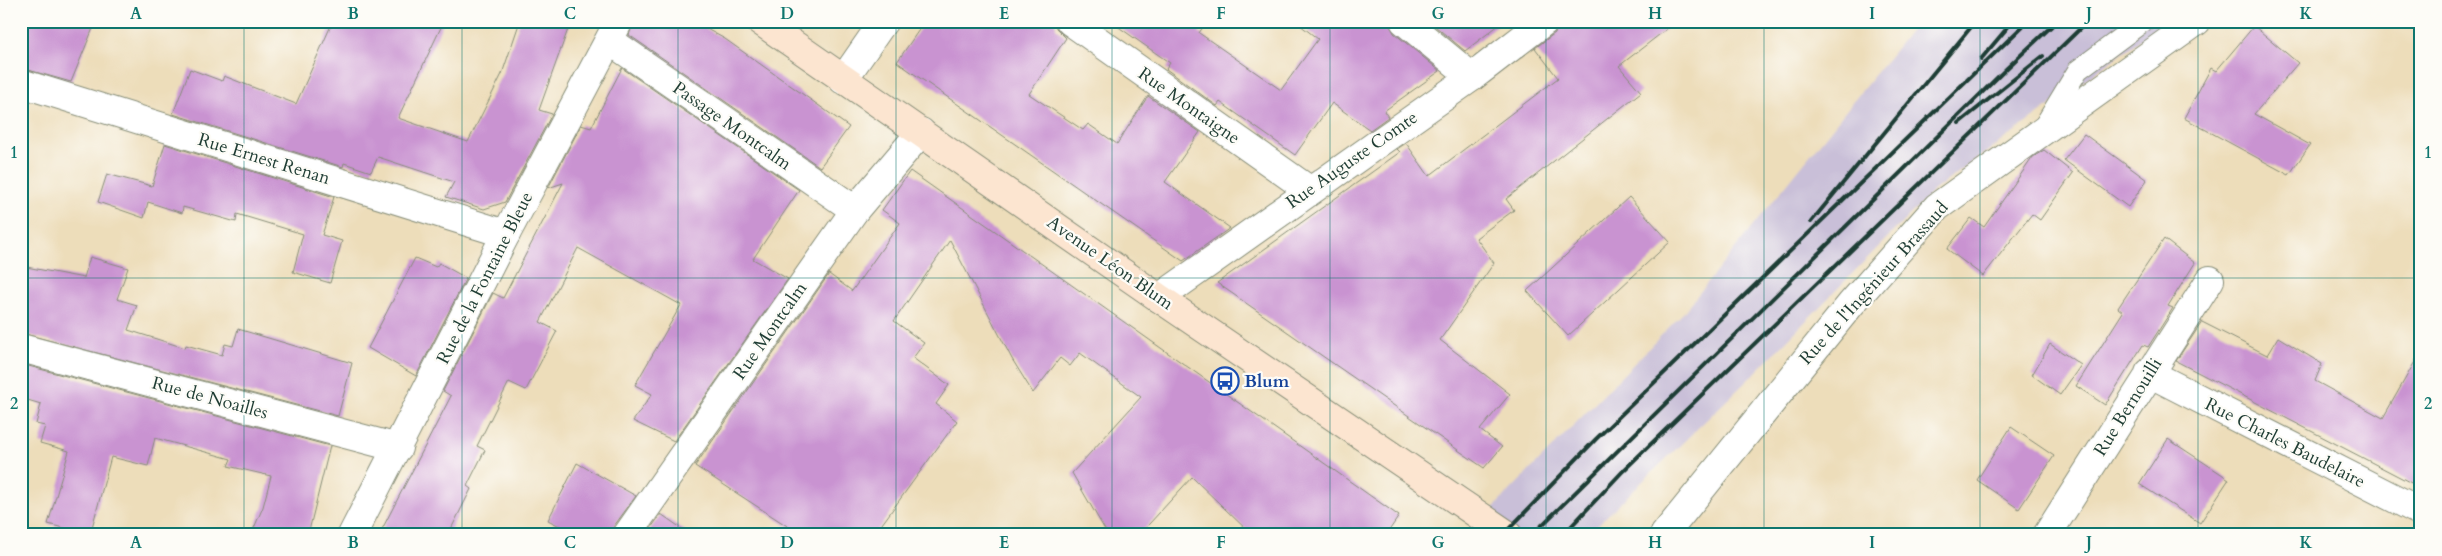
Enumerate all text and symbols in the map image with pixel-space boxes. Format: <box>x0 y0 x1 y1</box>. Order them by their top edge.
text: A <box>130 3 142 25</box>
text: B <box>347 3 359 25</box>
text: C <box>564 3 576 25</box>
text: D <box>780 3 794 25</box>
text: E <box>999 3 1009 25</box>
text: F <box>1216 3 1226 25</box>
text: G <box>1431 3 1445 25</box>
text: H <box>1648 3 1662 25</box>
text: I <box>1869 3 1875 25</box>
text: J <box>2084 3 2092 25</box>
text: K <box>2300 3 2313 25</box>
street label: Rue Montaigne <box>1133 62 1245 150</box>
street label: Passage Montcalm <box>668 76 797 177</box>
street label: Rue Auguste Comte <box>1281 105 1423 215</box>
street label: Rue Ernest Renan <box>195 127 334 191</box>
text: 1 <box>10 142 18 164</box>
text: 1 <box>2424 142 2432 164</box>
street label: Rue de la Fontaine Bleue <box>431 188 539 368</box>
street label: Rue de l'Ingénieur Brassaud <box>1794 196 1954 370</box>
street label: Avenue Léon Blum <box>1042 210 1179 316</box>
street label: Rue Montcalm <box>727 277 813 385</box>
street label: Rue Bernouilli <box>2088 353 2168 461</box>
bus stop icon: Blum <box>1210 366 1240 396</box>
place label: Blum <box>1244 369 1290 394</box>
street label: Rue de Noailles <box>149 370 271 426</box>
street label: Rue Charles Baudelaire <box>2201 392 2369 494</box>
text: 2 <box>10 393 18 415</box>
text: 2 <box>2424 393 2432 415</box>
text: A <box>130 532 142 554</box>
text: B <box>347 532 359 554</box>
text: C <box>564 532 576 554</box>
text: D <box>780 532 794 554</box>
text: E <box>999 532 1009 554</box>
text: F <box>1216 532 1226 554</box>
text: G <box>1431 532 1445 554</box>
text: H <box>1648 532 1662 554</box>
text: I <box>1869 532 1875 554</box>
text: J <box>2084 532 2092 554</box>
text: K <box>2300 532 2313 554</box>

